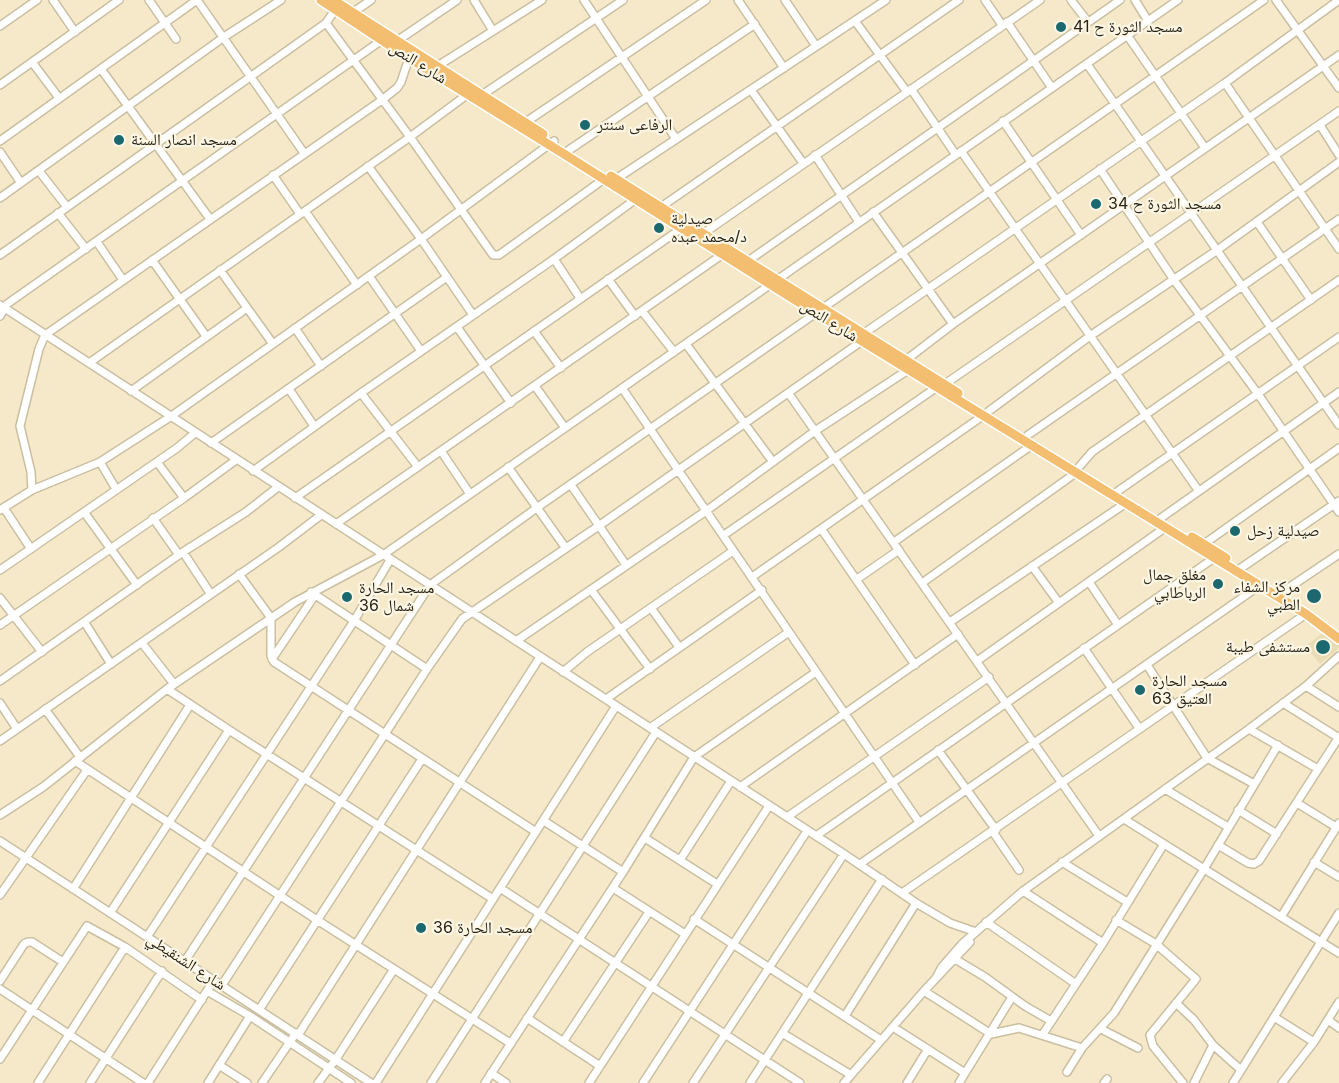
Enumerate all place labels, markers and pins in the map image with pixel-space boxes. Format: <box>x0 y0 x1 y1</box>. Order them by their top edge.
place label: مسجد الثورة ح 41 <box>1073 17 1183 37</box>
marker: مسجد الثورة ح 41 <box>1054 20 1068 34</box>
place label: الرفاعى سنتر <box>597 115 672 135</box>
marker: الرفاعى سنتر <box>578 118 592 132</box>
place label: مسجد انصار السنة <box>131 130 237 150</box>
marker: مسجد انصار السنة <box>112 133 126 147</box>
place label: مسجد الثورة ح 34 <box>1108 194 1221 214</box>
marker: مسجد الثورة ح 34 <box>1089 197 1103 211</box>
place label: صيدلية د/محمد عبده <box>671 209 747 247</box>
marker: صيدلية د/محمد عبده <box>652 221 666 235</box>
place label: صيدلية زحل <box>1247 521 1320 541</box>
marker: صيدلية زحل <box>1228 524 1242 538</box>
place label: مغلق جمال الرباطابي <box>1143 565 1206 603</box>
marker: مغلق جمال الرباطابي <box>1211 577 1225 591</box>
place label: مركز الشفاء الطبي <box>1234 577 1300 615</box>
place label: مسجد الحارة 36 شمال <box>359 578 434 616</box>
marker: مركز الشفاء الطبي <box>1305 587 1323 605</box>
marker: مسجد الحارة 36 شمال <box>340 590 354 604</box>
place label: مستشفى طيبة <box>1226 637 1310 657</box>
marker: مستشفى طيبة <box>1314 638 1332 656</box>
place label: مسجد الحارة 63 العتيق <box>1152 671 1227 709</box>
marker: مسجد الحارة 63 العتيق <box>1133 683 1147 697</box>
place label: مسجد الحارة 36 <box>433 918 533 938</box>
marker: مسجد الحارة 36 <box>414 921 428 935</box>

